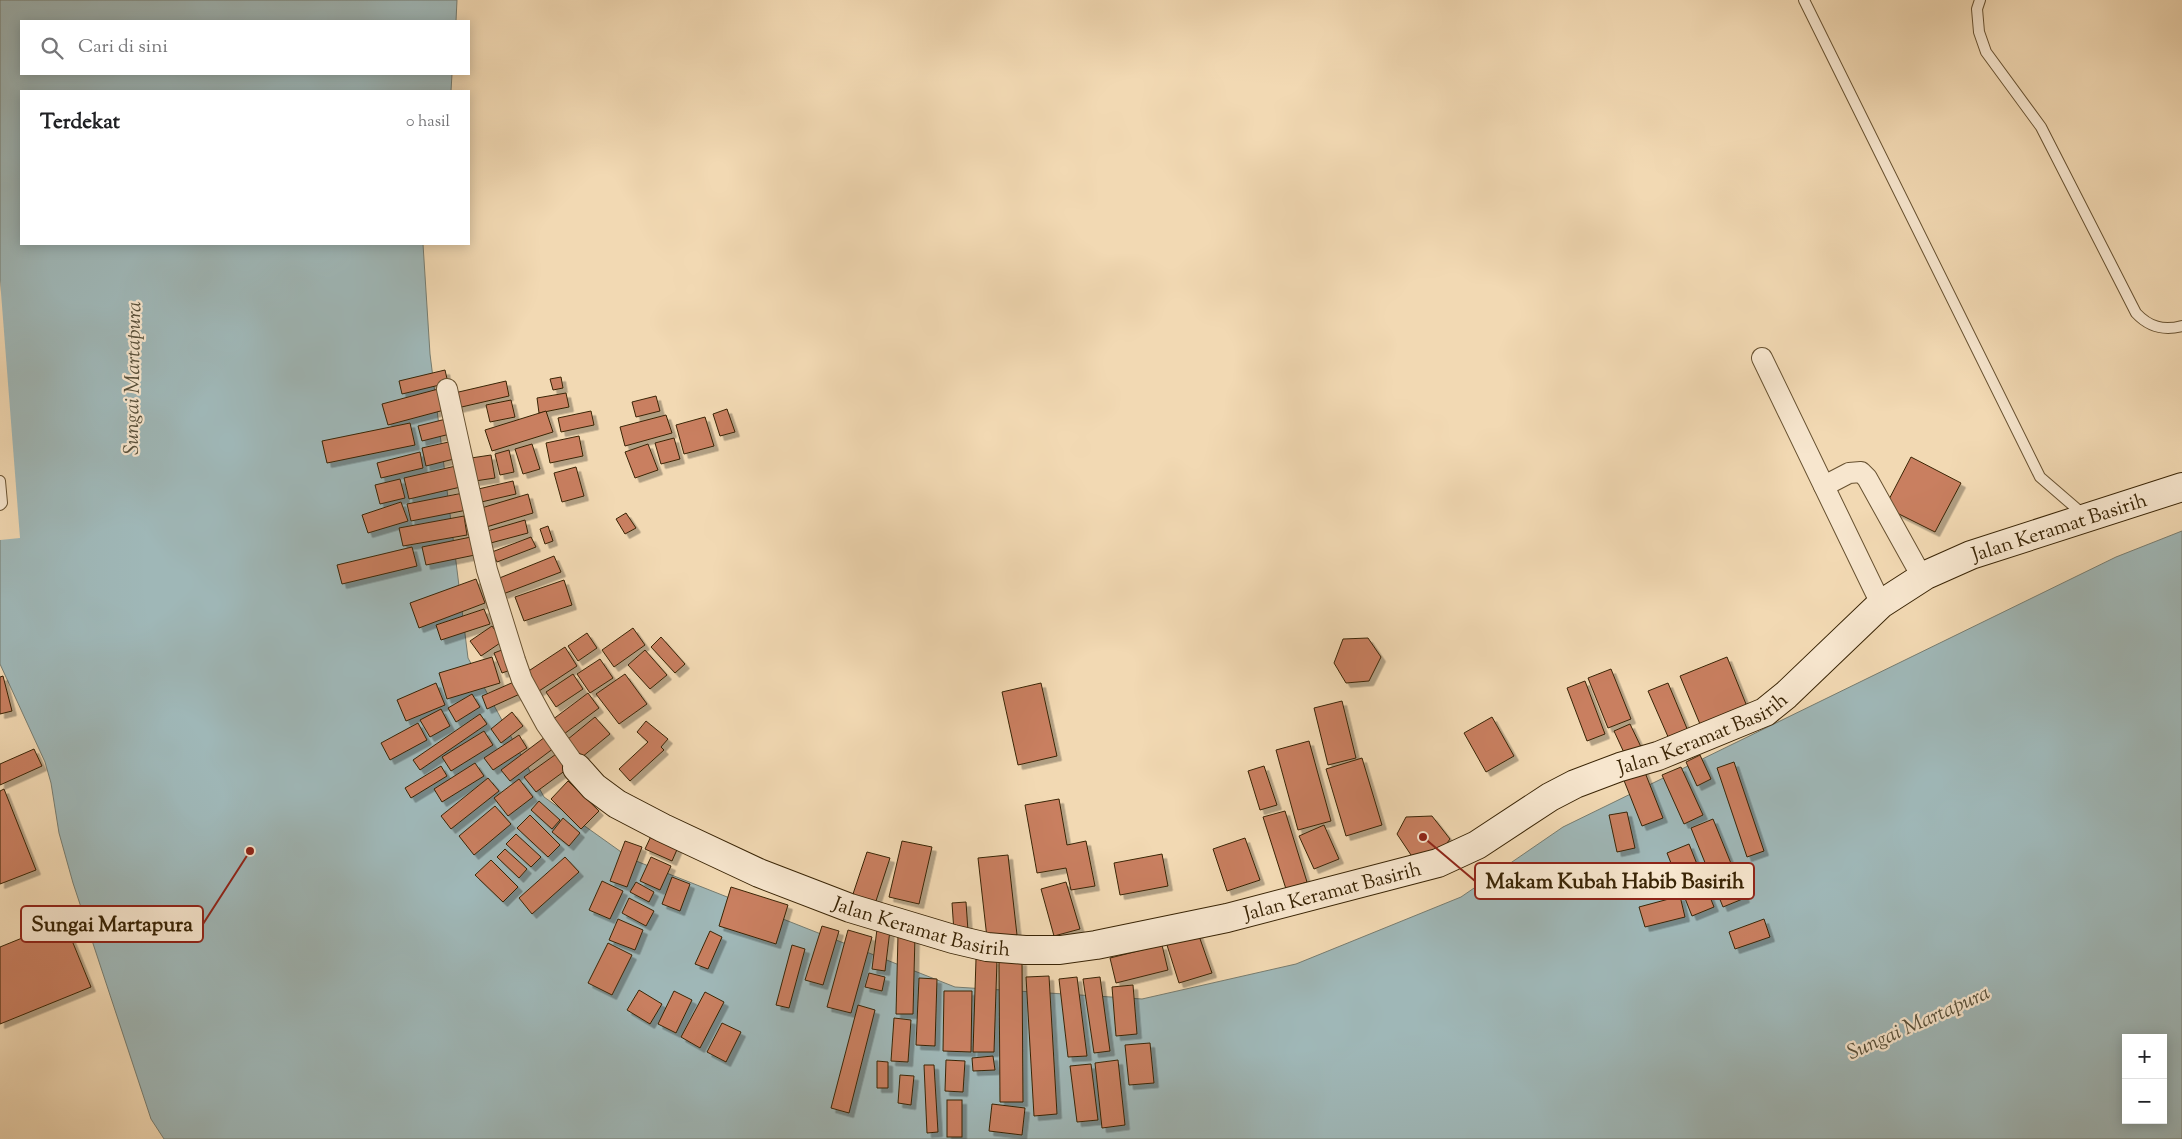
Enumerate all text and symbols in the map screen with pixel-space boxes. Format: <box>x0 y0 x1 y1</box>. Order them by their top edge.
search box <box>20 20 470 75</box>
icon: search <box>38 34 66 62</box>
text: Cari di sini <box>78 34 168 61</box>
text: Terdekat <box>40 108 120 138</box>
text: 0 hasil <box>406 111 450 134</box>
water label: Sungai Martapura <box>118 301 150 455</box>
street label: Jalan Keramat Basirih <box>1968 487 2151 571</box>
street label: Jalan Keramat Basirih <box>1614 687 1795 784</box>
street label: Jalan Keramat Basirih <box>1240 856 1425 930</box>
callout: Makam Kubah Habib Basirih <box>1475 863 1754 899</box>
text: Makam Kubah Habib Basirih <box>1486 868 1745 898</box>
street label: Jalan Keramat Basirih <box>827 890 1011 966</box>
callout: Sungai Martapura <box>21 906 203 942</box>
text: Sungai Martapura <box>31 911 193 941</box>
water label: Sungai Martapura <box>1843 979 1995 1069</box>
map controls <box>2122 1034 2167 1124</box>
button: + <box>2122 1034 2167 1079</box>
button: − <box>2122 1079 2167 1124</box>

